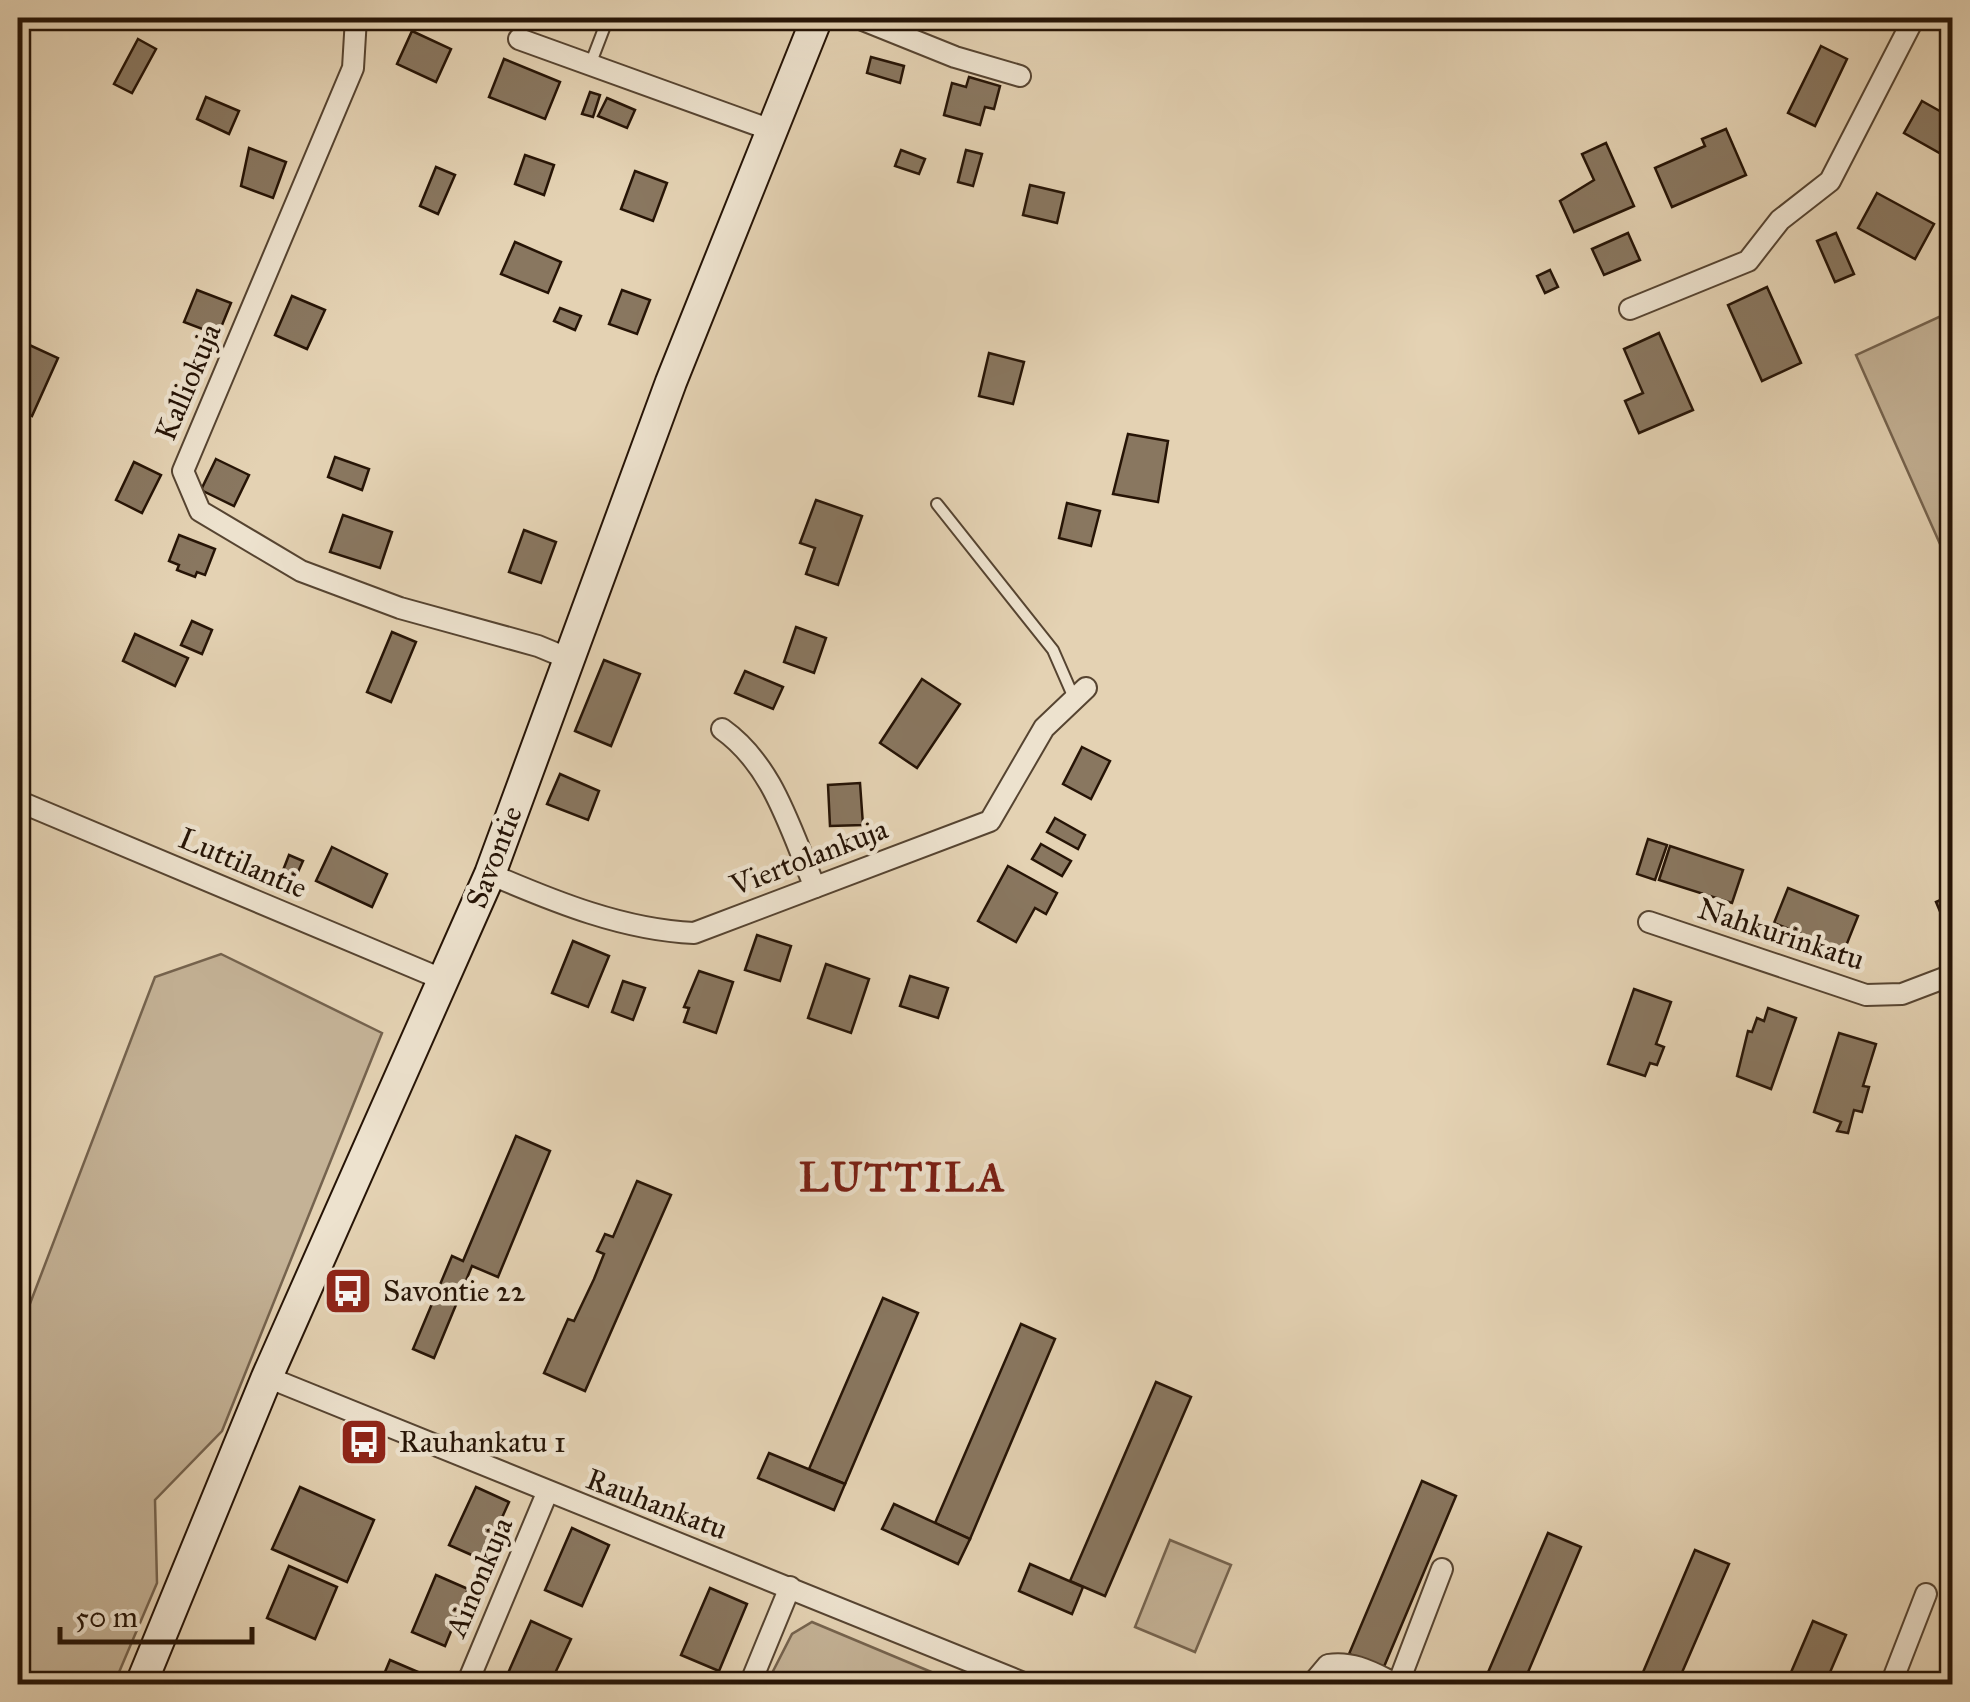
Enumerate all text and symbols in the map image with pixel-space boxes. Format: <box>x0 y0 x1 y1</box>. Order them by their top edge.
street label: Kalliokuja <box>147 318 229 446</box>
street label: Savontie <box>458 801 530 913</box>
street label: Viertolankuja <box>724 810 893 904</box>
street label: Luttilantie <box>173 820 313 906</box>
street label: Nahkurinkatu <box>1693 890 1869 978</box>
district label: LUTTILA <box>799 1153 1007 1202</box>
bus stop icon: Savontie 22 <box>322 1265 374 1317</box>
place label: Savontie 22 <box>383 1273 526 1309</box>
bus stop icon: Rauhankatu 1 <box>338 1416 390 1468</box>
place label: Rauhankatu 1 <box>399 1424 566 1460</box>
street label: Rauhankatu <box>581 1461 733 1547</box>
street label: Ainonkuja <box>437 1512 520 1644</box>
scale bar <box>60 1582 252 1644</box>
text: 50 m <box>75 1599 138 1635</box>

